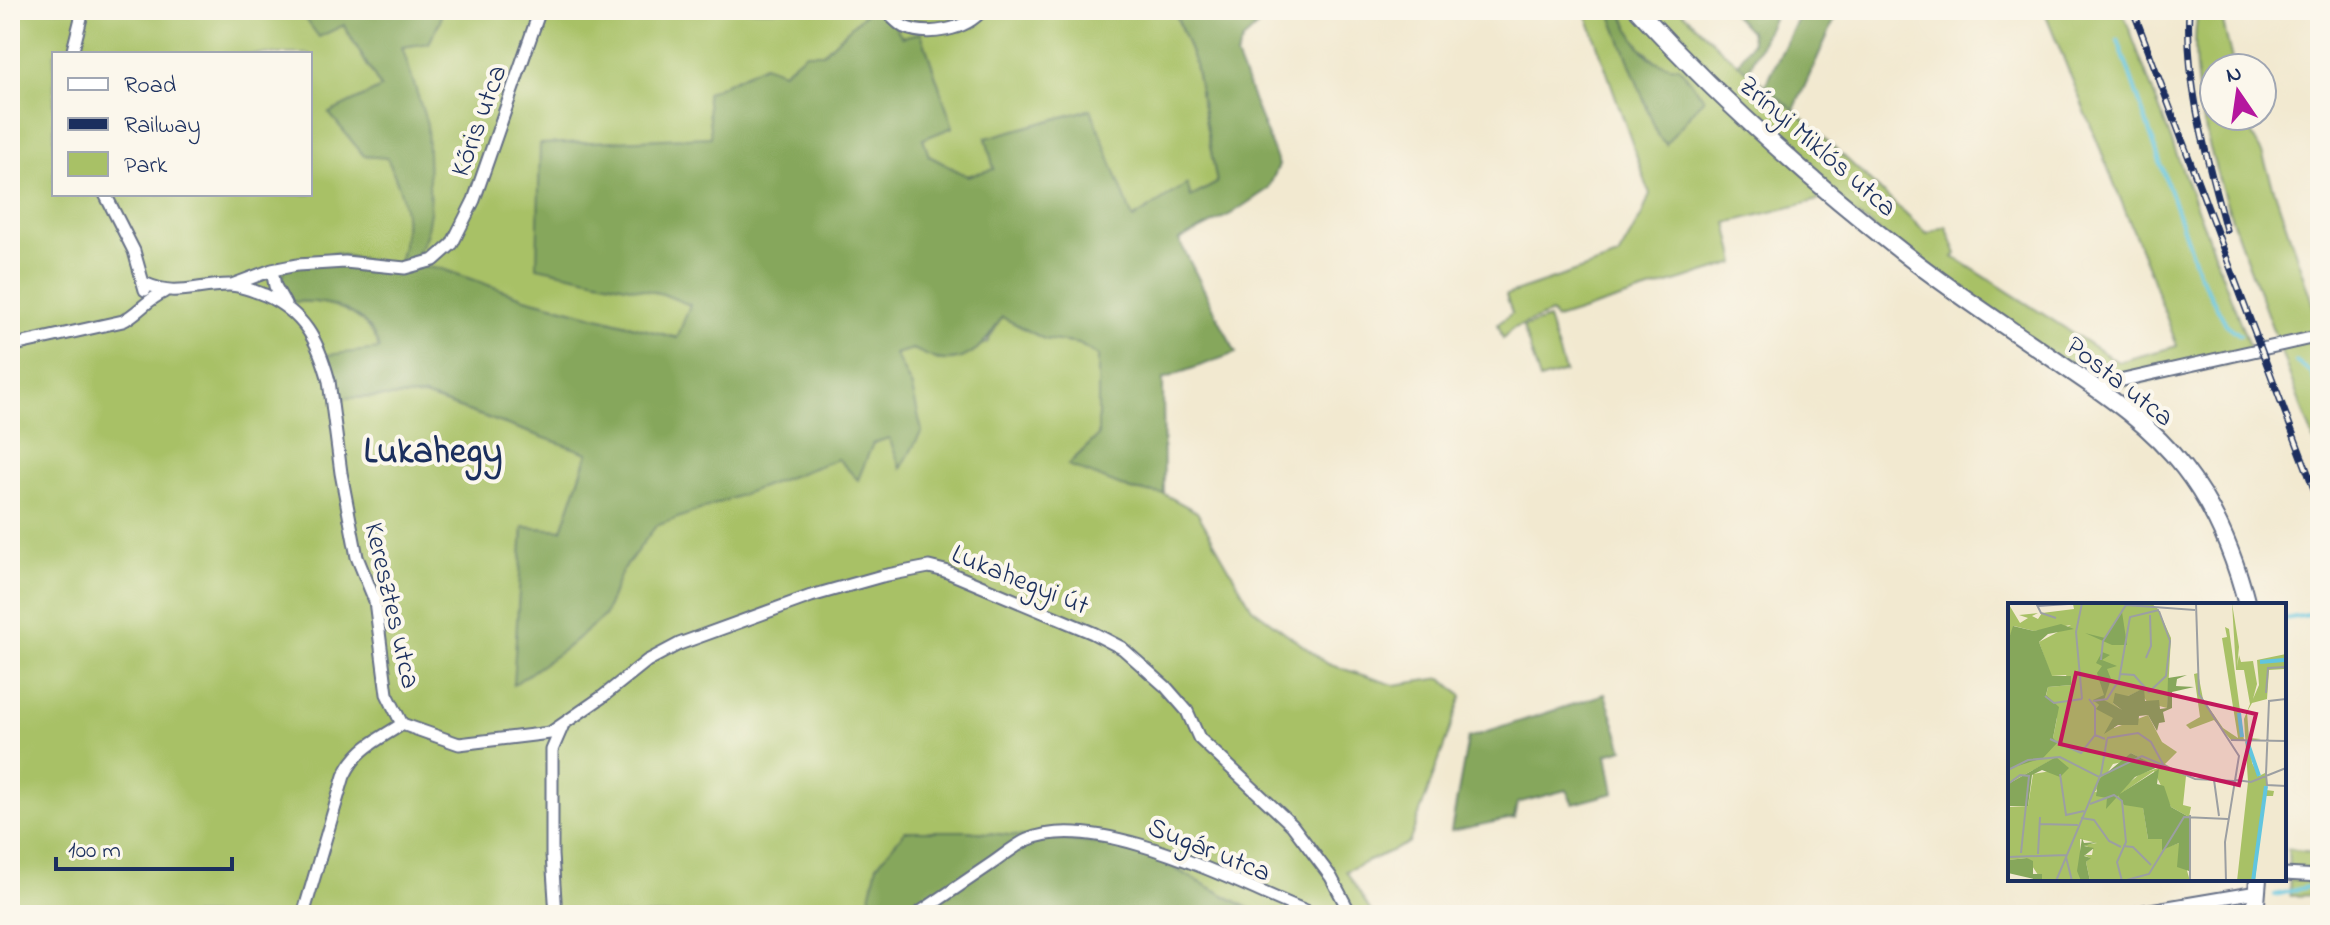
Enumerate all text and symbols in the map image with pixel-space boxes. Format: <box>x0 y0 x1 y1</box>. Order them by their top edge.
legend <box>52 52 312 196</box>
north arrow <box>2198 52 2278 132</box>
text: N <box>2223 58 2245 93</box>
street label: Kőris utca <box>441 60 519 183</box>
street label: Zrínyi Miklós utca <box>1728 67 1905 228</box>
text: Road <box>124 69 177 104</box>
text: Railway <box>124 109 201 145</box>
text: Park <box>124 149 168 184</box>
street label: Posta utca <box>2056 327 2182 438</box>
district label: Lukahegy <box>364 427 502 481</box>
street label: Keresztes utca <box>352 519 430 693</box>
street label: Lukahegyi út <box>945 535 1095 627</box>
inset map <box>2008 603 2286 881</box>
street label: Sugár utca <box>1141 808 1276 894</box>
scale bar <box>56 821 232 871</box>
text: 100 m <box>68 834 121 869</box>

